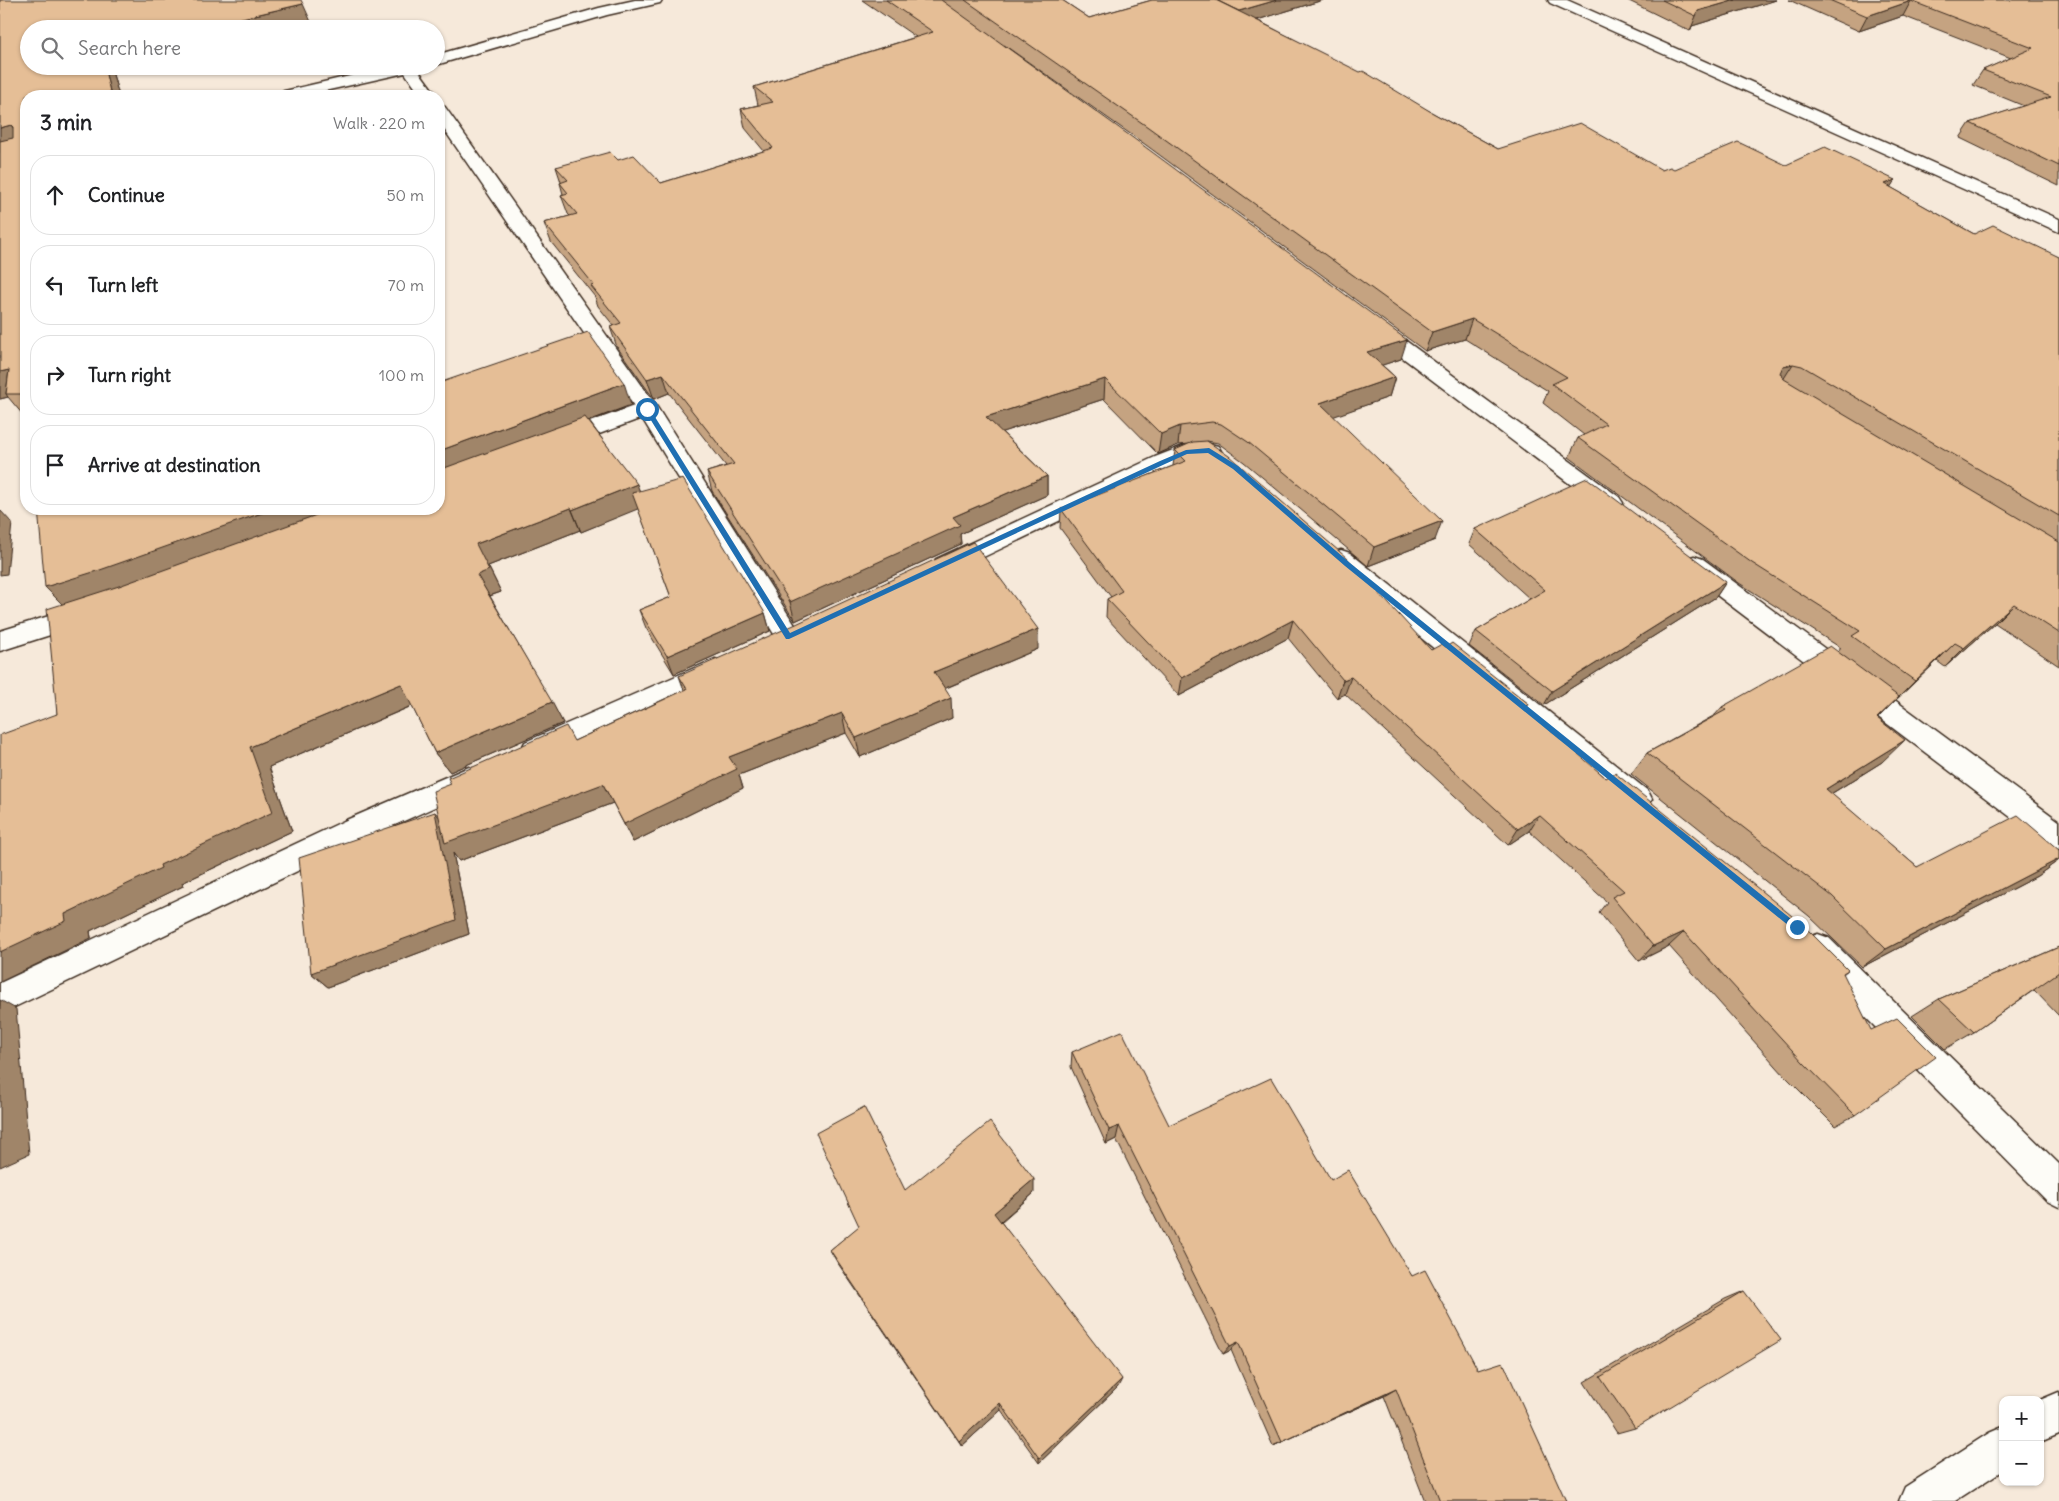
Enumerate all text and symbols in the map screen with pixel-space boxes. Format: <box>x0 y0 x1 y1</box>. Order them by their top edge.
search box <box>20 20 445 75</box>
icon: search <box>38 34 66 62</box>
text: Search here <box>78 36 181 60</box>
text: 3 min <box>40 109 92 136</box>
text: Walk · 220 m <box>333 113 425 133</box>
icon: ahead <box>41 181 69 209</box>
text: Continue <box>88 183 165 207</box>
text: 50 m <box>386 185 424 205</box>
icon: left <box>41 271 69 299</box>
text: Turn left <box>88 273 158 297</box>
text: 70 m <box>388 275 424 295</box>
icon: right <box>41 361 69 389</box>
text: Turn right <box>88 363 171 387</box>
text: 100 m <box>379 365 424 385</box>
route start <box>636 398 659 421</box>
icon: arrive <box>41 451 69 479</box>
text: Arrive at destination <box>88 453 261 477</box>
route end <box>1786 916 1809 939</box>
map controls <box>1999 1396 2044 1486</box>
button: + <box>1999 1396 2044 1441</box>
button: − <box>1999 1441 2044 1486</box>

